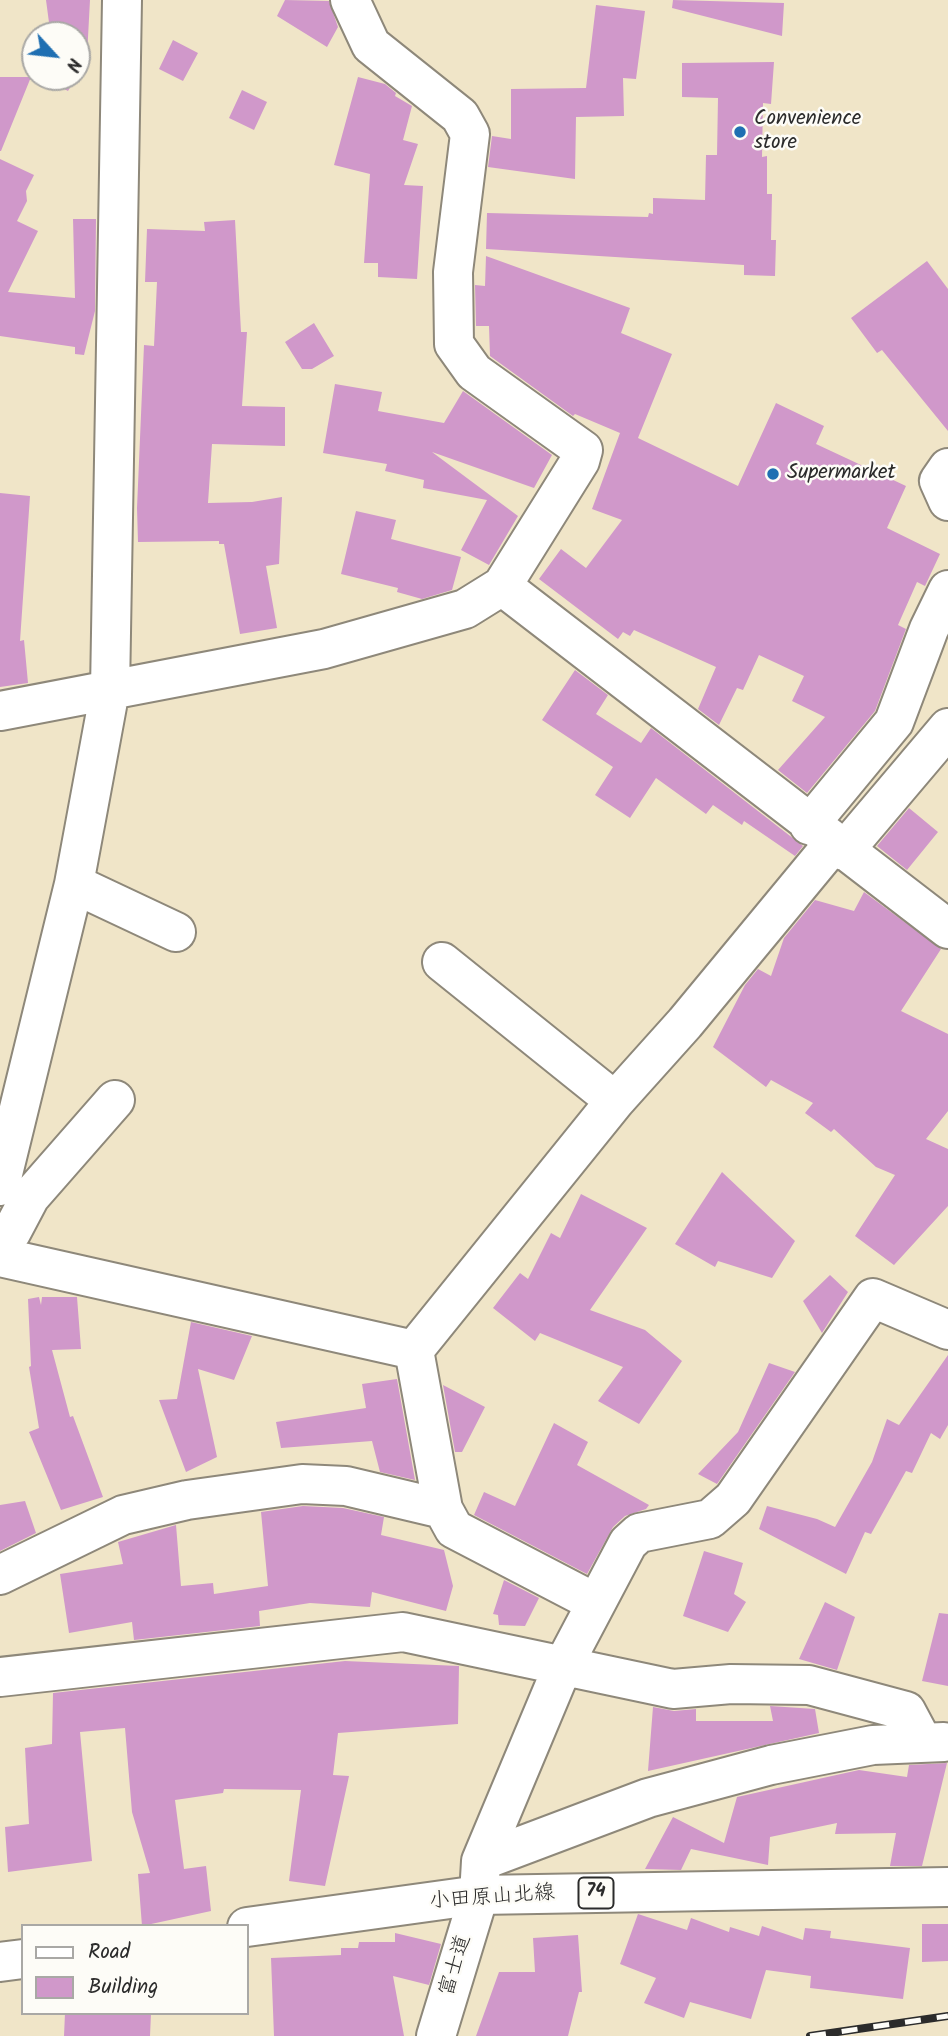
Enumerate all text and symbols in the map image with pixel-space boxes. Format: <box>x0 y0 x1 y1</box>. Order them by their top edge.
north arrow <box>21 21 91 91</box>
text: N <box>57 52 89 77</box>
place label: Convenience store <box>754 107 861 157</box>
marker: Convenience store <box>732 124 748 140</box>
place label: Supermarket <box>787 461 896 487</box>
marker: Supermarket <box>765 466 781 482</box>
road number: 74 <box>578 1878 614 1909</box>
street label: 小田原山北線 <box>428 1882 556 1916</box>
legend <box>21 1924 248 2015</box>
street label: 富士道 <box>436 1932 478 2000</box>
text: Road <box>88 1936 130 1969</box>
text: Building <box>88 1971 158 2004</box>

